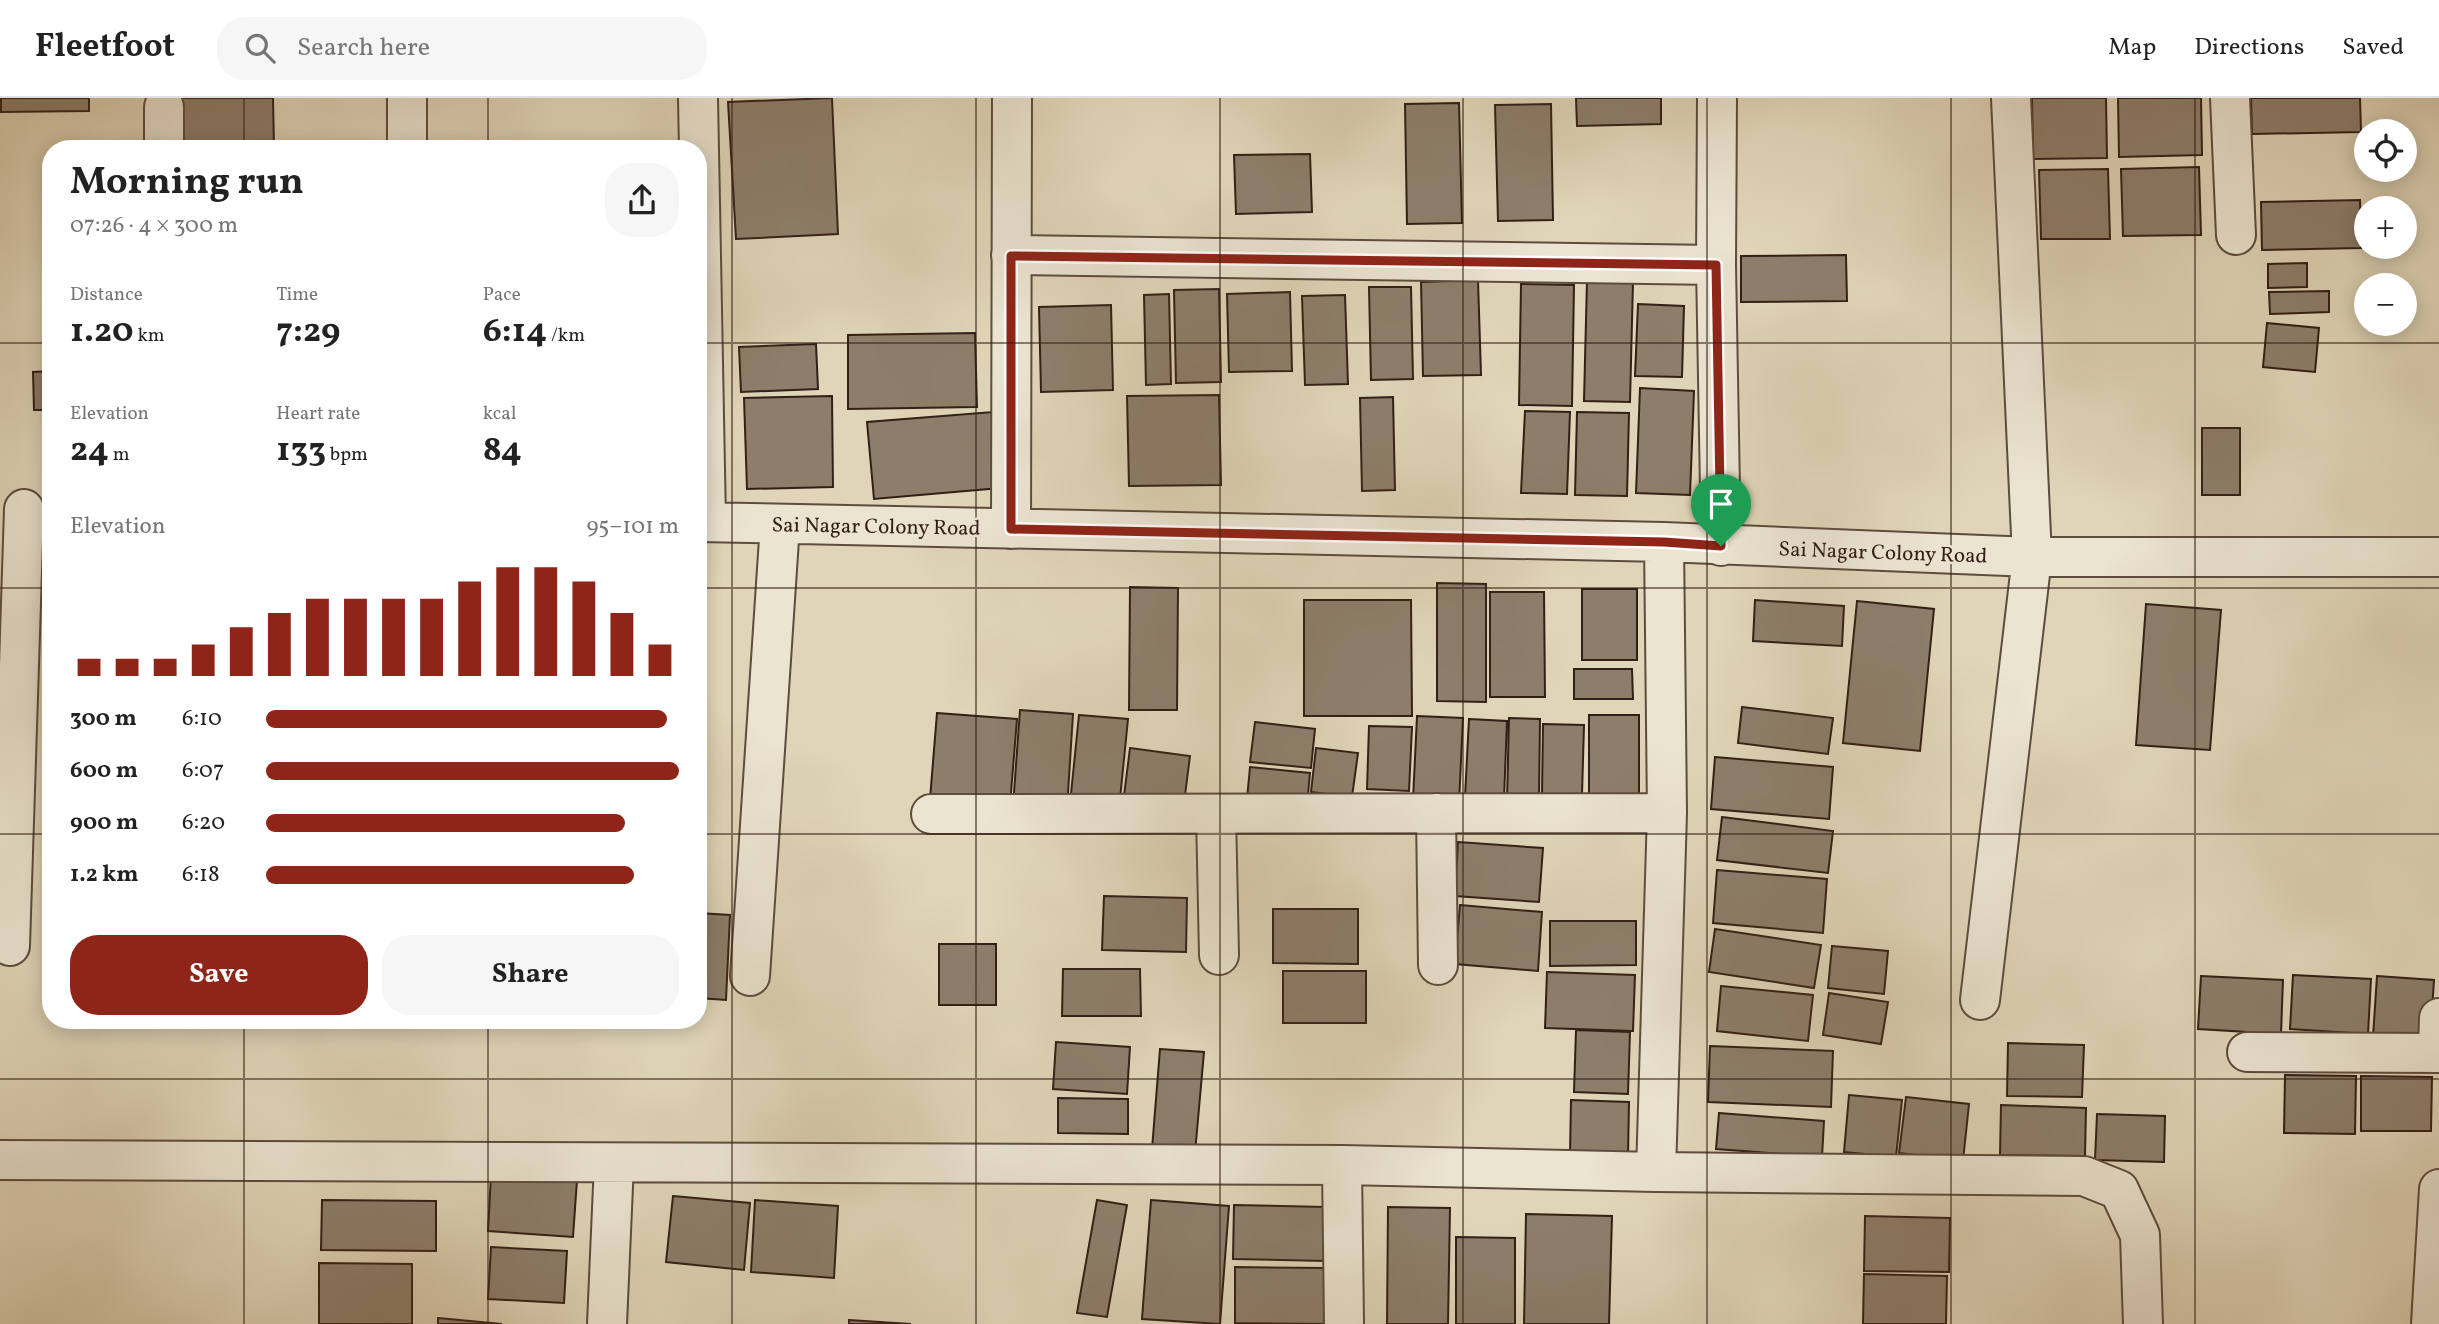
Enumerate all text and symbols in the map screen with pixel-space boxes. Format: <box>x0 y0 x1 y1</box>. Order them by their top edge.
search box <box>217 17 707 80</box>
text: Fleetfoot <box>35 25 175 71</box>
icon: search <box>241 29 279 67</box>
text: Search here <box>297 30 430 66</box>
text: Map <box>2108 31 2156 65</box>
text: Directions <box>2194 31 2304 65</box>
text: Saved <box>2342 31 2404 65</box>
map controls <box>2354 119 2417 336</box>
button: locate <box>2354 119 2417 182</box>
text: Morning run <box>70 157 304 210</box>
button: share <box>605 163 679 237</box>
button: + <box>2354 196 2417 259</box>
text: 07:26 · 4 × 300 m <box>70 210 238 242</box>
button: − <box>2354 273 2417 336</box>
text: Distance <box>70 282 143 308</box>
text: Time <box>276 282 318 308</box>
text: Pace <box>483 282 521 308</box>
text: 1.20 <box>70 308 134 356</box>
text: 7:29 <box>276 308 340 356</box>
text: 6:14 <box>483 308 547 356</box>
text: km <box>134 323 165 349</box>
text: /km <box>547 323 585 349</box>
text: Elevation <box>70 401 149 427</box>
text: Heart rate <box>276 401 360 427</box>
text: kcal <box>483 401 516 427</box>
text: 24 <box>70 427 109 475</box>
text: 133 <box>276 427 326 475</box>
text: 84 <box>483 427 522 475</box>
text: m <box>109 442 130 468</box>
text: bpm <box>326 442 368 468</box>
pin <box>1691 474 1751 546</box>
icon: arrive <box>1702 485 1740 523</box>
text: Elevation <box>70 511 166 543</box>
text: 95–101 m <box>587 511 679 543</box>
street label: Sai Nagar Colony Road <box>771 511 981 544</box>
street label: Sai Nagar Colony Road <box>1778 535 1988 572</box>
text: 300 m <box>70 703 137 735</box>
text: 6:10 <box>182 703 222 735</box>
text: 600 m <box>70 755 138 787</box>
text: 6:07 <box>182 755 224 787</box>
text: 900 m <box>70 807 138 839</box>
text: 6:20 <box>182 807 225 839</box>
text: 1.2 km <box>70 859 139 891</box>
text: 6:18 <box>182 859 220 891</box>
button: Save <box>70 935 368 1015</box>
button: Share <box>382 935 679 1015</box>

